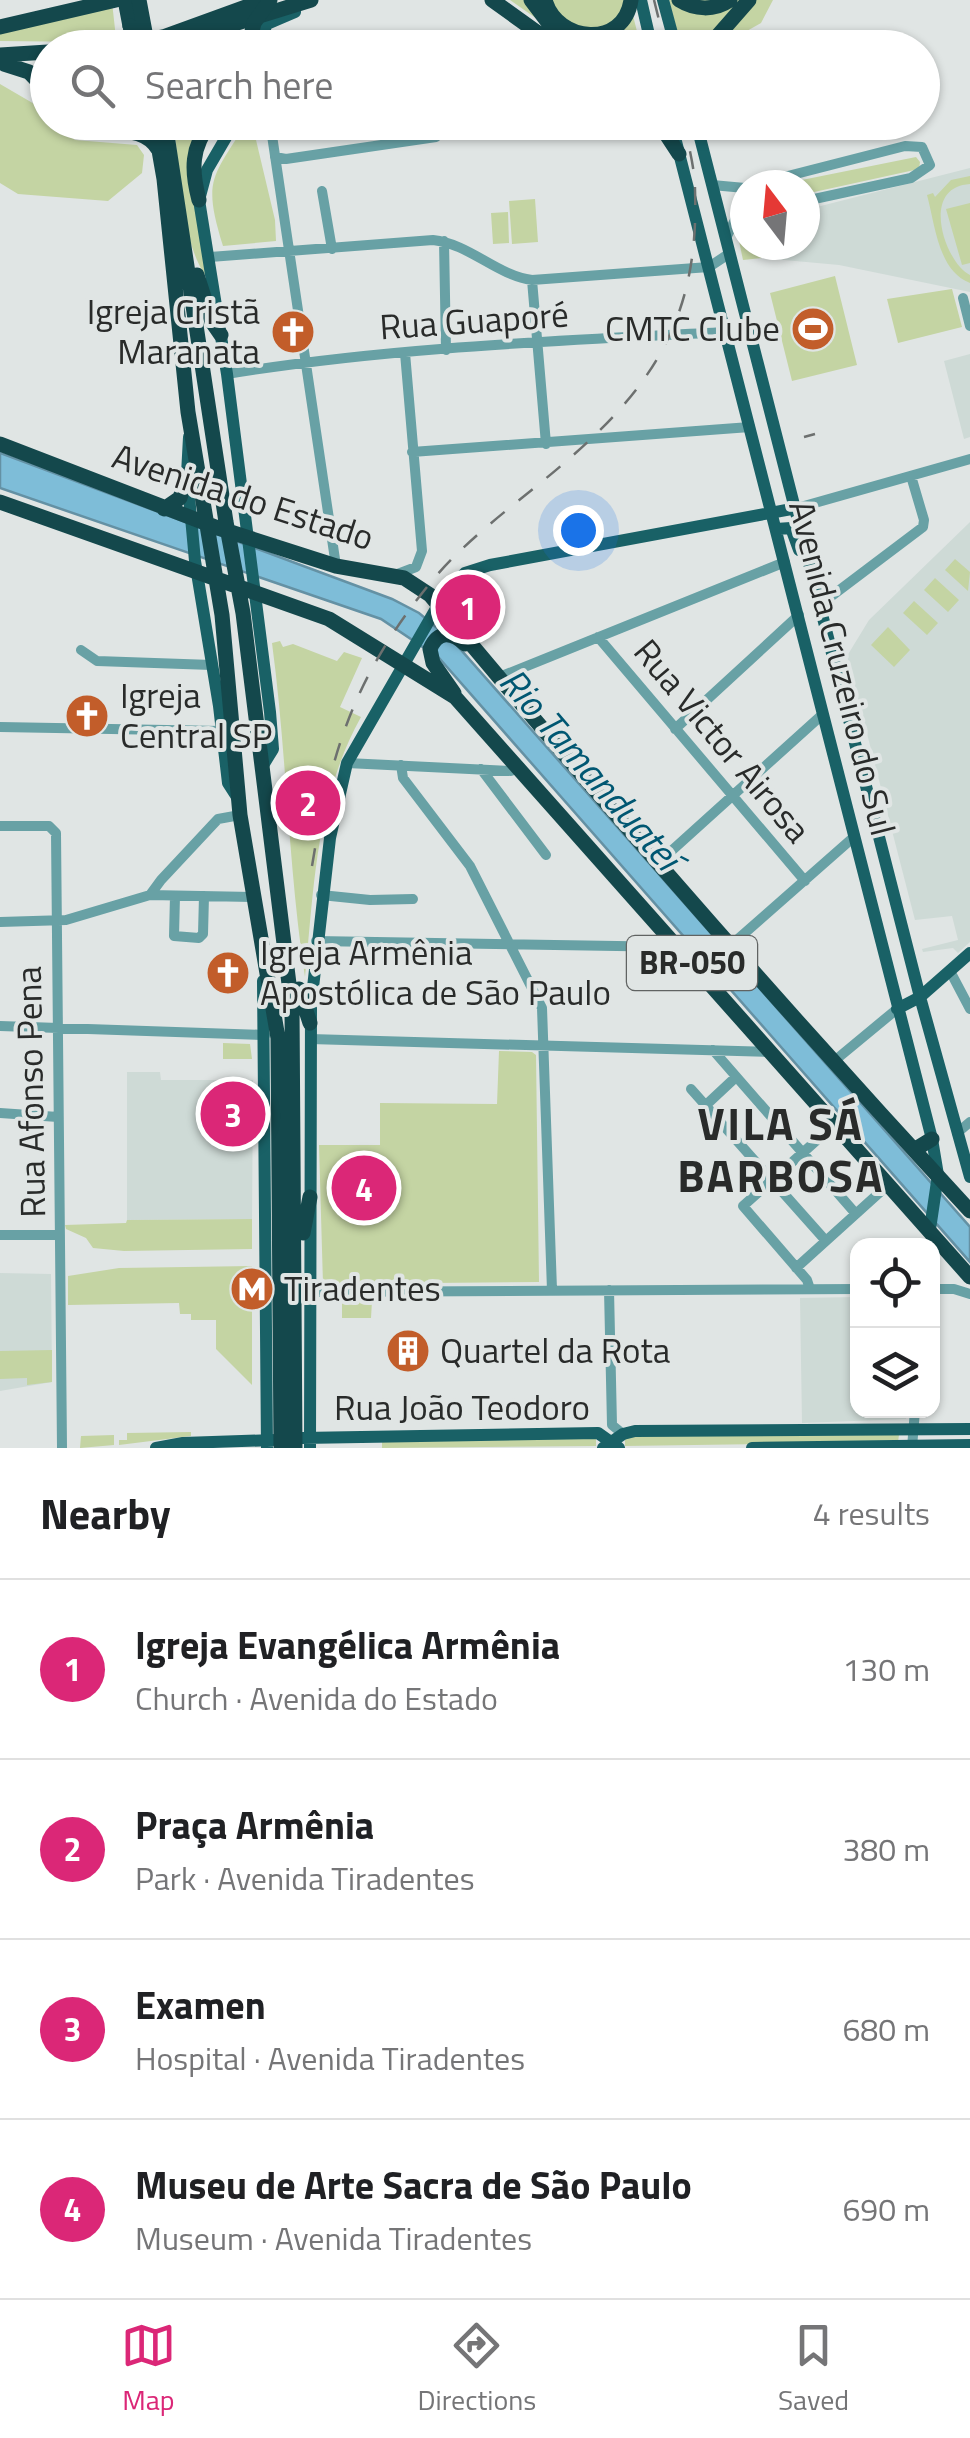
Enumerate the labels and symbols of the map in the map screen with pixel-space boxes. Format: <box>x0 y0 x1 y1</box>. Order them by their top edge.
north arrow <box>730 170 820 260</box>
place label: Igreja Cristã Maranata <box>87 284 260 378</box>
street label: Rua Guaporé <box>378 286 570 354</box>
place label: CMTC Clube <box>605 301 780 355</box>
sports icon: CMTC Clube <box>790 306 836 352</box>
church icon: Igreja Cristã Maranata <box>270 309 316 355</box>
street label: Avenida do Estado <box>106 428 381 564</box>
street label: Avenida Cruzeiro do Sul <box>775 494 911 841</box>
your location <box>553 505 604 556</box>
pin: 1 <box>436 570 500 644</box>
street label: Rua Victor Airosa <box>621 627 824 854</box>
water label: Rio Tamanduateí <box>486 654 701 889</box>
place label: Igreja Central SP <box>120 668 273 762</box>
church icon: Igreja Central SP <box>64 693 110 739</box>
pin: 2 <box>276 766 340 840</box>
place label: Igreja Armênia Apostólica de São Paulo <box>260 925 611 1019</box>
road number: BR-050 <box>627 936 757 990</box>
church icon: Igreja Armênia Apostólica de São Paulo <box>205 950 251 996</box>
street label: Rua Afonso Pena <box>1 966 59 1218</box>
pin: 3 <box>200 1076 266 1152</box>
district label: VILA SÁ BARBOSA <box>677 1089 885 1209</box>
pin: 4 <box>332 1150 396 1226</box>
place label: Tiradentes <box>284 1261 441 1315</box>
metro station icon: Tiradentes <box>229 1266 275 1312</box>
place label: Quartel da Rota <box>440 1323 670 1377</box>
building icon: Quartel da Rota <box>385 1328 431 1374</box>
street label: Rua João Teodoro <box>334 1380 590 1434</box>

